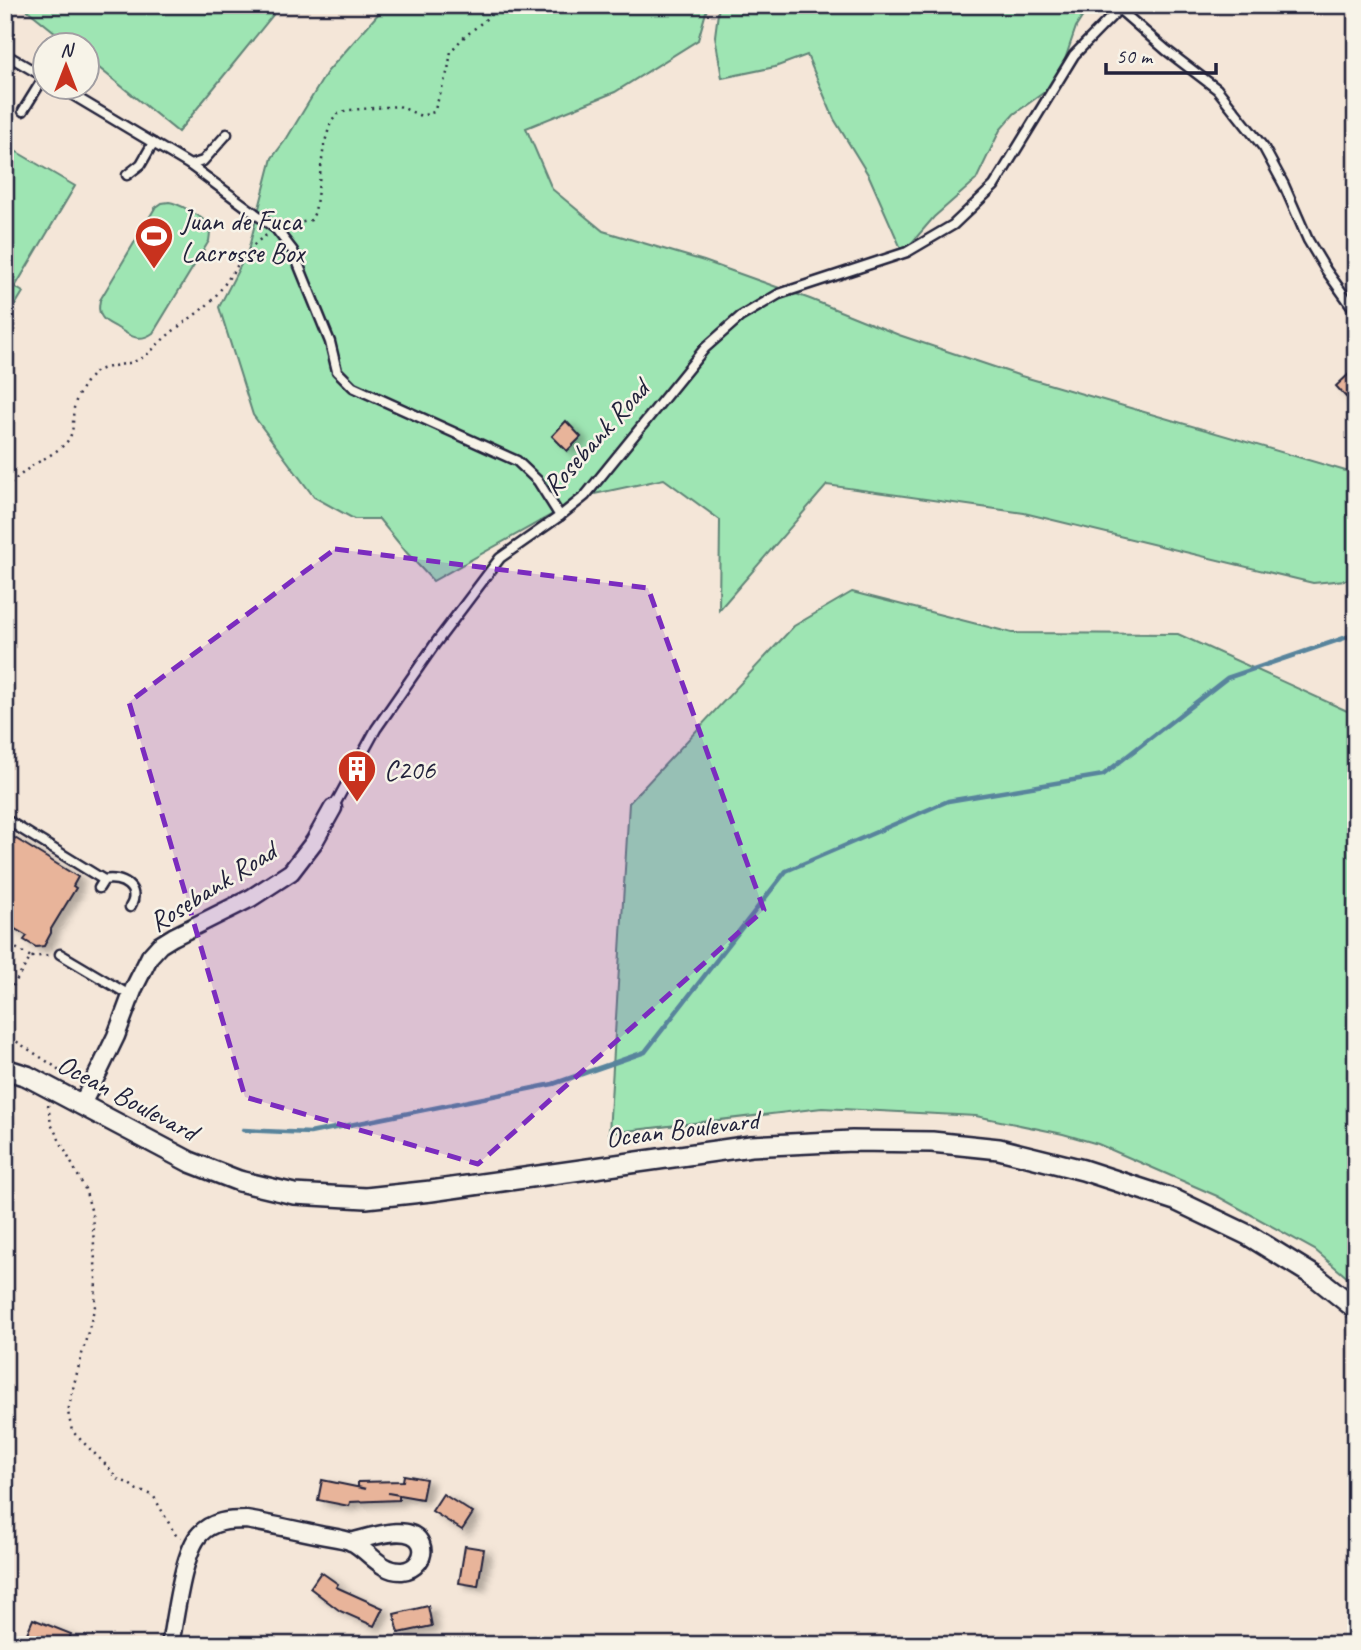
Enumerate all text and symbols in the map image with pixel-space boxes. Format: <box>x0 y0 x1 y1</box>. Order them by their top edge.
north arrow <box>32 32 102 102</box>
scale bar <box>1106 32 1216 76</box>
text: N <box>60 38 75 62</box>
text: 50 m <box>1116 43 1154 69</box>
place label: Juan de Fuca Lacrosse Box <box>179 203 306 270</box>
sports icon: Juan de Fuca Lacrosse Box <box>133 215 175 270</box>
street label: Rosebank Road <box>534 369 659 502</box>
building icon: C206 <box>336 748 378 803</box>
place label: C206 <box>384 752 436 787</box>
street label: Rosebank Road <box>142 831 286 939</box>
street label: Ocean Boulevard <box>52 1046 207 1151</box>
street label: Ocean Boulevard <box>603 1101 765 1155</box>

